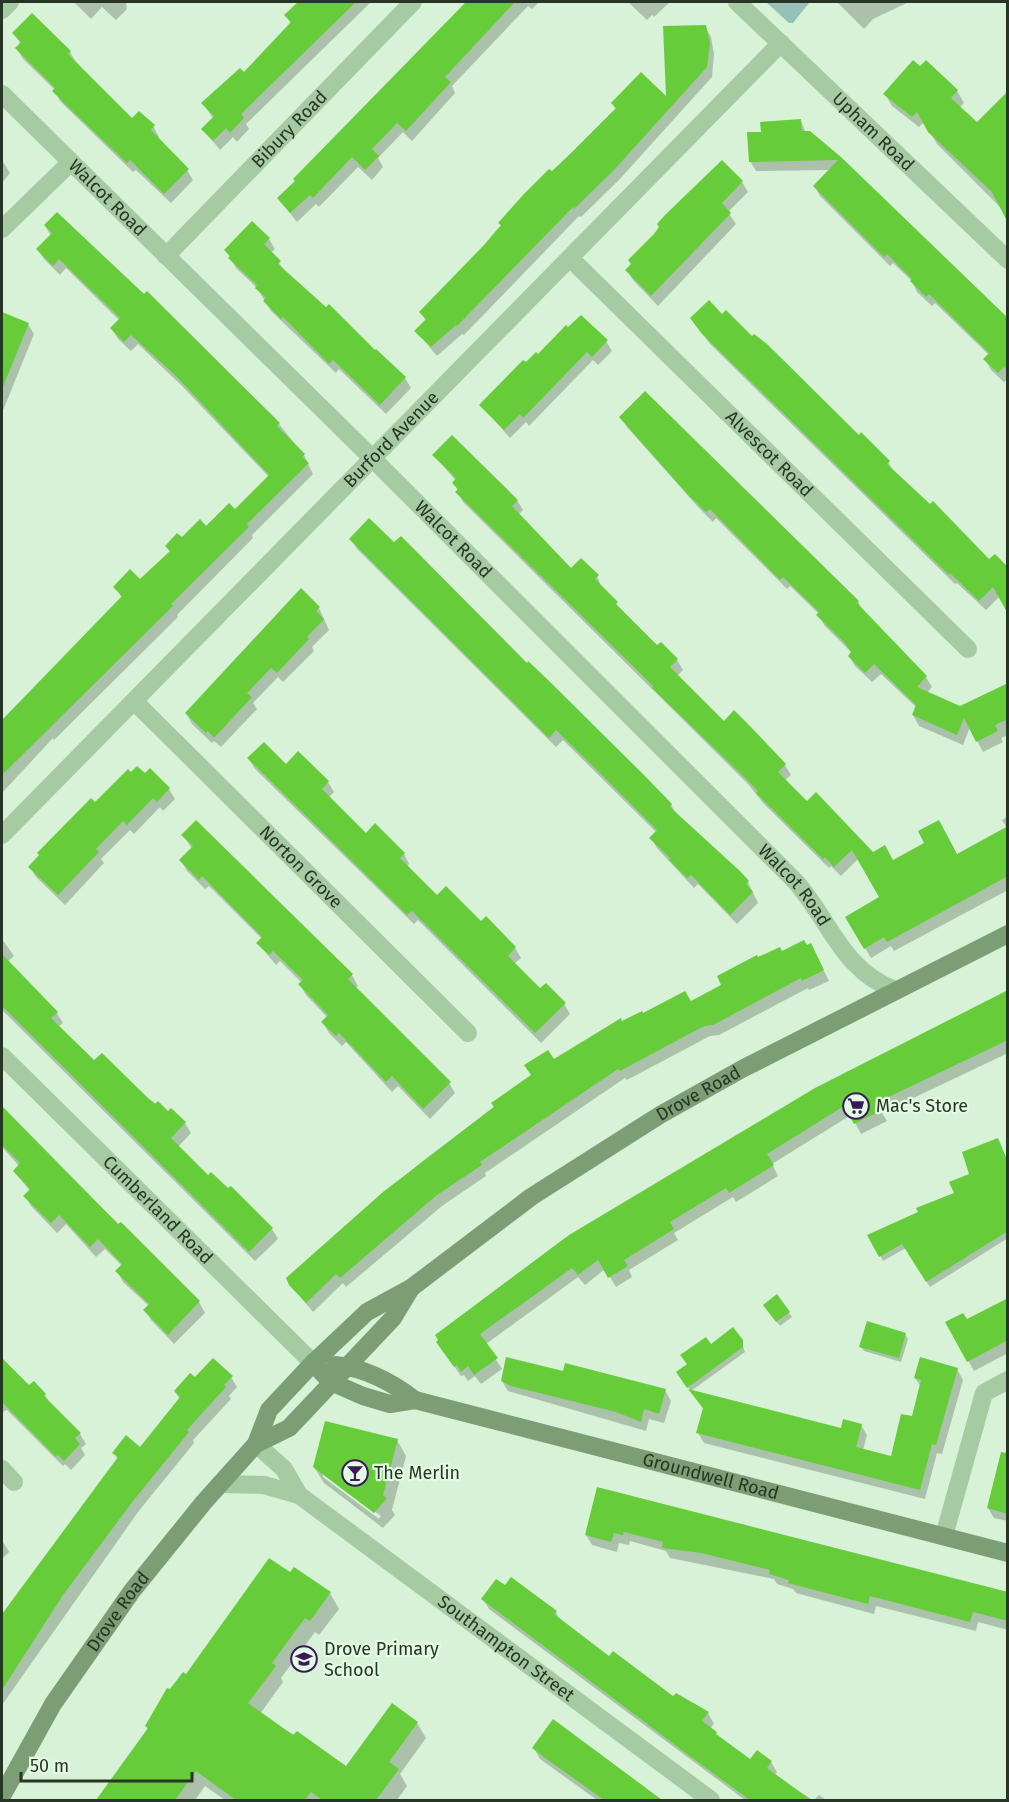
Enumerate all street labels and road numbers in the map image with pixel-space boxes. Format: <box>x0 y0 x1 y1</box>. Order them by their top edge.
street label: Bibury Road <box>247 86 332 172</box>
street label: Upham Road <box>828 88 919 176</box>
street label: Walcot Road <box>64 155 151 241</box>
street label: Burford Avenue <box>339 387 443 492</box>
street label: Alvescot Road <box>721 406 818 502</box>
street label: Walcot Road <box>410 496 497 583</box>
street label: Norton Grove <box>255 821 347 913</box>
street label: Walcot Road <box>754 840 835 930</box>
street label: Drove Road <box>652 1061 744 1126</box>
street label: Cumberland Road <box>98 1151 217 1269</box>
street label: Groundwell Road <box>640 1448 781 1504</box>
street label: Drove Road <box>82 1567 154 1656</box>
street label: Southampton Street <box>433 1590 579 1706</box>

